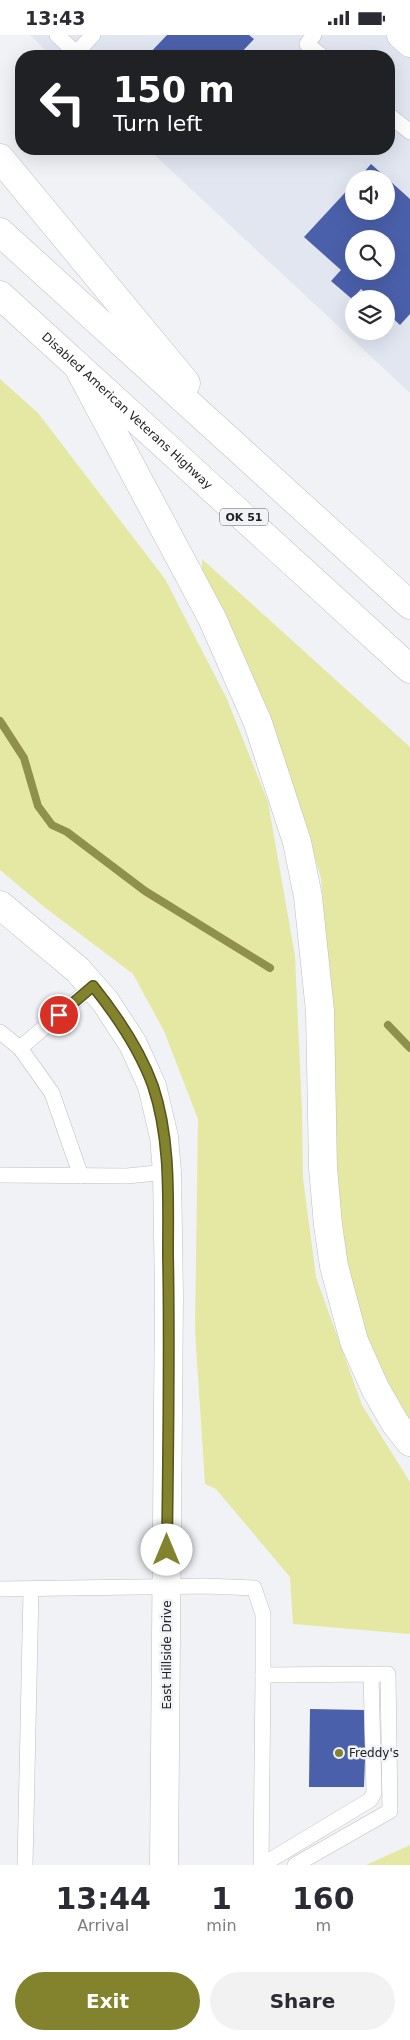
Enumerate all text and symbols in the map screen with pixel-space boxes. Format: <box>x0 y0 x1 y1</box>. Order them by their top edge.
text: 13:43 <box>25 7 85 29</box>
icon: left <box>30 70 95 135</box>
text: 150 m <box>113 70 235 110</box>
text: Turn left <box>113 111 202 136</box>
map controls <box>345 170 395 340</box>
button: sound <box>345 170 395 220</box>
button: search <box>345 230 395 280</box>
button: layers <box>345 290 395 340</box>
street label: Disabled American Veterans Highway <box>39 330 215 492</box>
road number: OK 51 <box>220 509 268 526</box>
pin <box>38 994 80 1036</box>
icon: arrive <box>45 1001 73 1029</box>
position arrow <box>140 1523 192 1575</box>
street label: East Hillside Drive <box>160 1600 174 1710</box>
place label: Freddy's <box>349 1746 399 1760</box>
marker: Freddy's <box>333 1747 345 1759</box>
text: 13:44 <box>55 1881 151 1916</box>
text: 1 <box>211 1881 232 1916</box>
text: 160 <box>292 1881 355 1916</box>
text: Arrival <box>77 1916 129 1935</box>
text: min <box>206 1916 237 1935</box>
text: m <box>315 1916 331 1935</box>
button: Exit <box>15 1972 200 2030</box>
button: Share <box>210 1972 395 2030</box>

